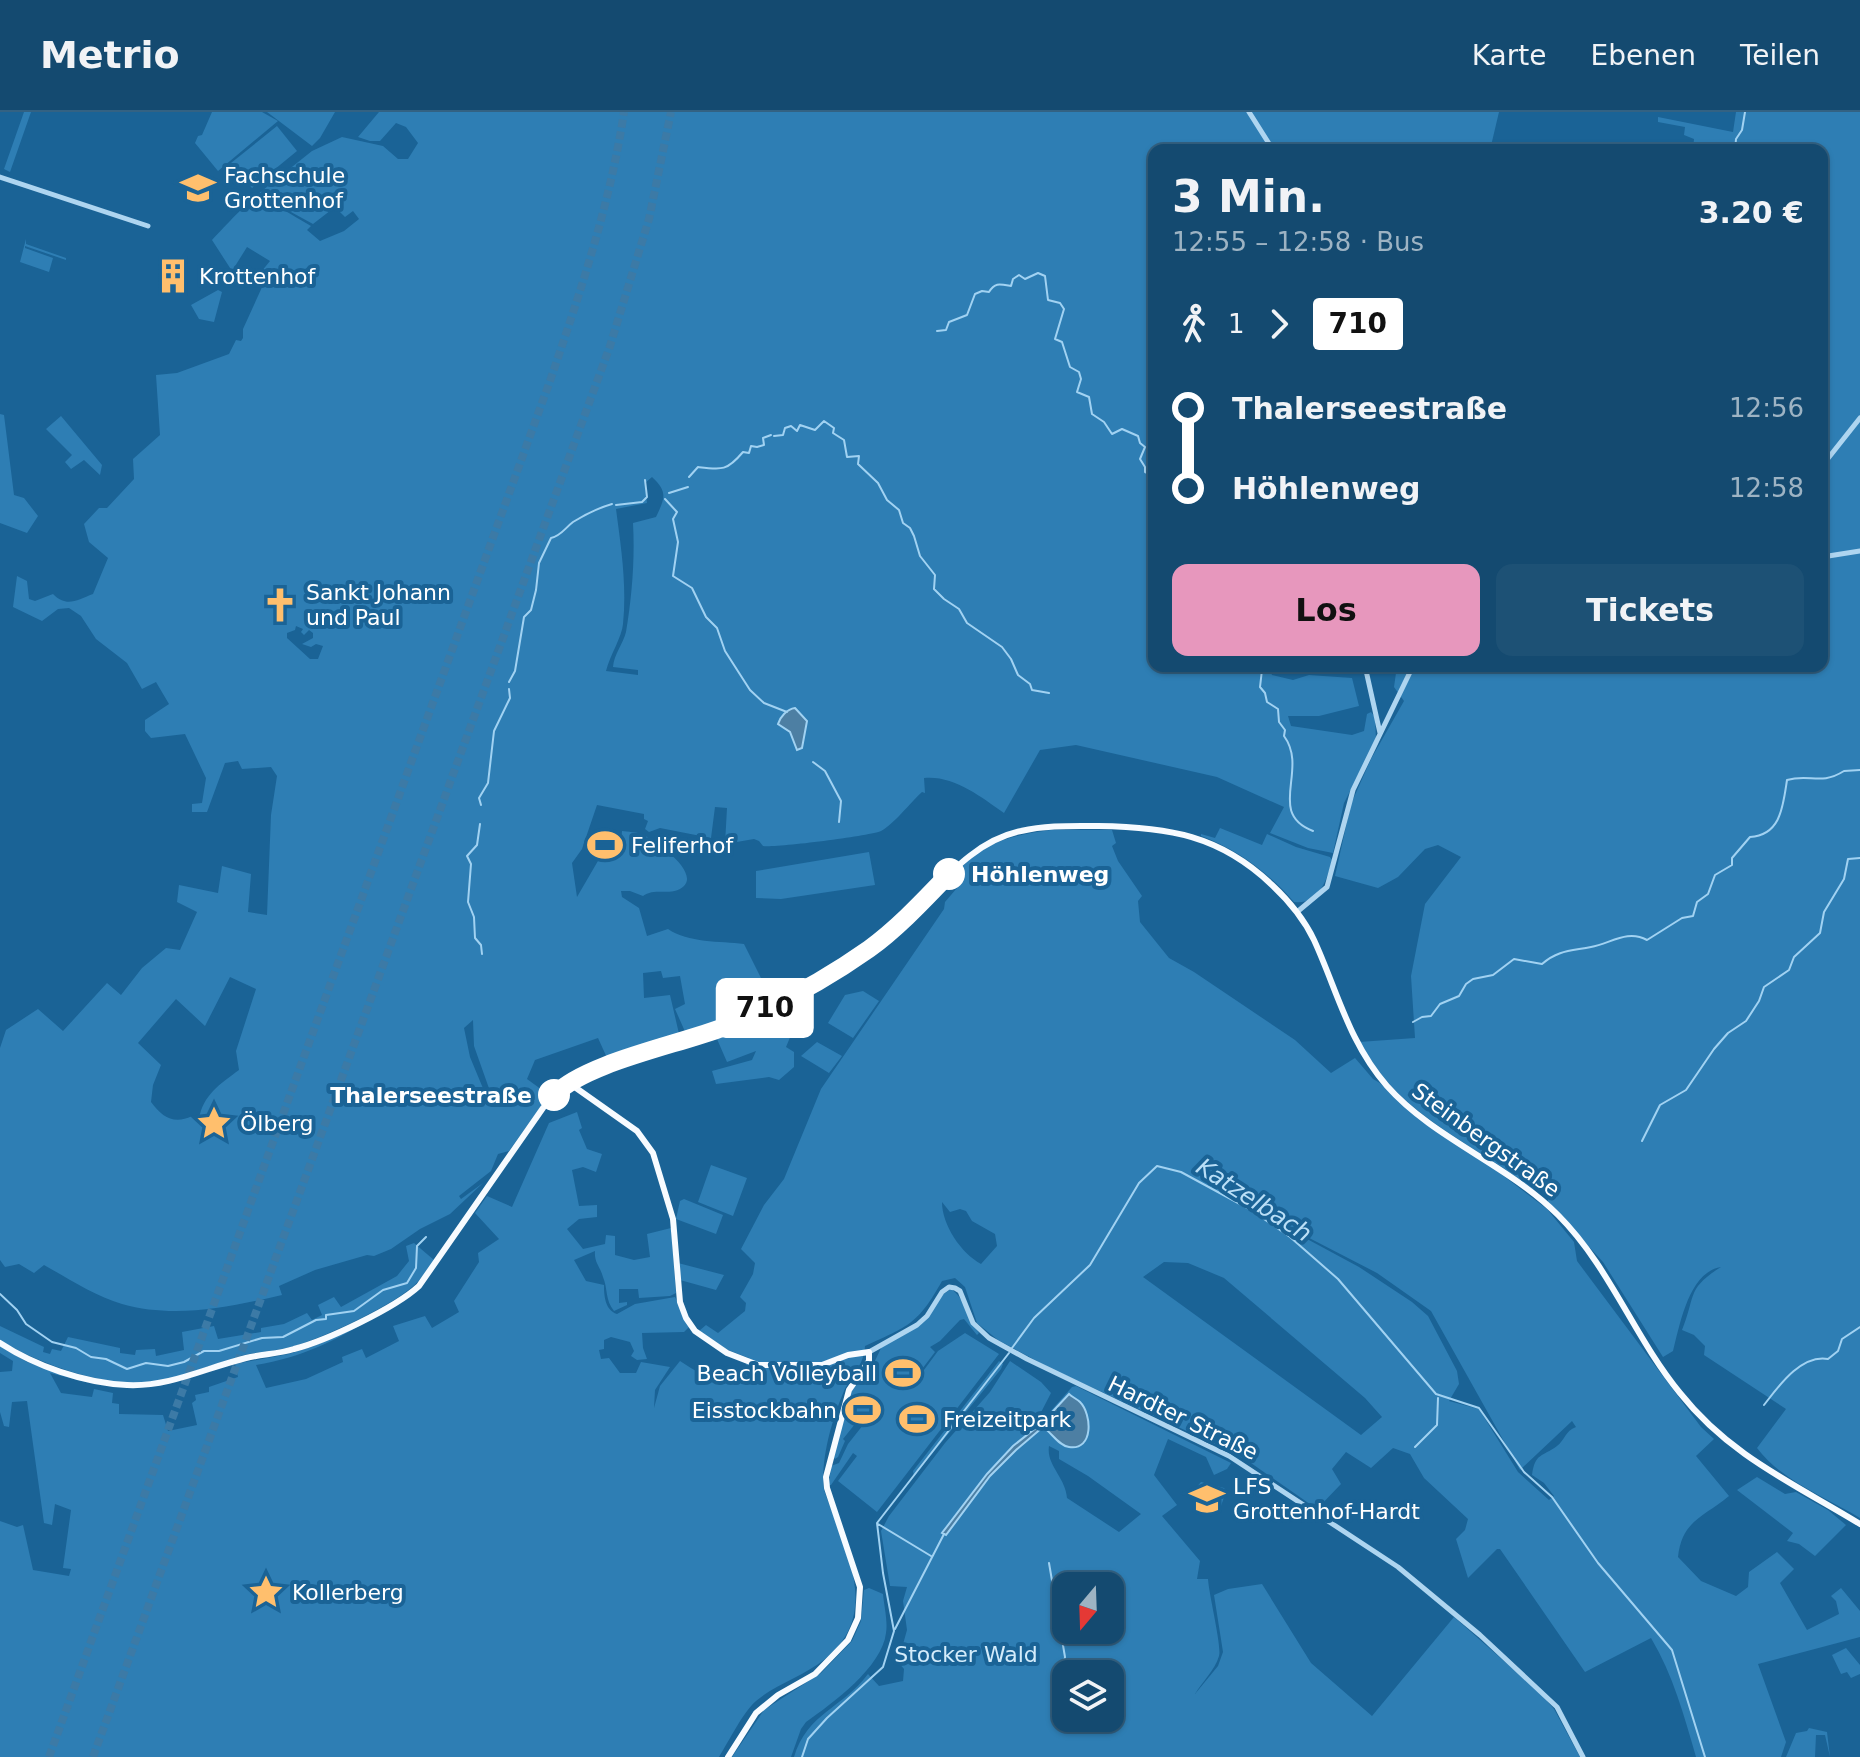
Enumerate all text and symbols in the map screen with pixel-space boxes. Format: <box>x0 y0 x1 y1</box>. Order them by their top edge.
text: Metrio <box>40 33 180 77</box>
text: Karte <box>1472 39 1546 72</box>
text: Ebenen <box>1590 39 1696 72</box>
text: Teilen <box>1740 39 1820 72</box>
place label: Fachschule Grottenhof <box>224 163 345 213</box>
school or university icon: Fachschule Grottenhof <box>179 169 217 207</box>
text: 3 Min. <box>1172 171 1325 222</box>
text: 3.20 € <box>1699 195 1804 230</box>
text: 12:55 – 12:58 · Bus <box>1172 227 1424 257</box>
building icon: Krottenhof <box>154 257 192 295</box>
place label: Krottenhof <box>199 264 317 289</box>
icon: walk <box>1172 302 1216 346</box>
icon: forward <box>1257 302 1301 346</box>
text: 710 <box>1329 307 1387 340</box>
text: 1 <box>1228 309 1245 339</box>
text: Thalerseestraße <box>1232 391 1507 426</box>
text: 12:56 <box>1729 393 1804 423</box>
text: Höhlenweg <box>1232 471 1421 506</box>
text: 12:58 <box>1729 473 1804 503</box>
button: Los <box>1172 564 1480 656</box>
button: Tickets <box>1496 564 1804 656</box>
place label: Sankt Johann und Paul <box>306 580 451 630</box>
church icon: Sankt Johann und Paul <box>261 586 299 624</box>
sports icon: Feliferhof <box>586 826 624 864</box>
place label: Feliferhof <box>631 833 735 858</box>
marker: Höhlenweg <box>934 859 964 889</box>
place label: Höhlenweg <box>971 862 1109 887</box>
line badge: 710 <box>719 982 811 1034</box>
text: 710 <box>736 991 794 1024</box>
street label: Steinbergstraße <box>1407 1078 1565 1202</box>
marker: Thalerseestraße <box>539 1080 569 1110</box>
place label: Thalerseestraße <box>330 1083 532 1108</box>
place icon: Ölberg <box>195 1104 233 1142</box>
place label: Ölberg <box>240 1111 314 1136</box>
water label: Katzelbach <box>1191 1152 1317 1248</box>
sports icon: Beach Volleyball <box>884 1354 922 1392</box>
place label: Beach Volleyball <box>697 1361 877 1386</box>
street label: Hardter Straße <box>1104 1371 1262 1465</box>
sports icon: Eisstockbahn <box>844 1391 882 1429</box>
place label: Eisstockbahn <box>692 1398 837 1423</box>
sports icon: Freizeitpark <box>898 1400 936 1438</box>
place label: Freizeitpark <box>943 1407 1072 1432</box>
place label: LFS Grottenhof-Hardt <box>1233 1474 1420 1524</box>
school or university icon: LFS Grottenhof-Hardt <box>1188 1480 1226 1518</box>
north arrow <box>1052 1572 1124 1644</box>
map controls <box>1052 1572 1124 1732</box>
place icon: Kollerberg <box>247 1573 285 1611</box>
place label: Kollerberg <box>292 1580 404 1605</box>
park label: Stocker Wald <box>894 1642 1038 1667</box>
button: layers <box>1052 1660 1124 1732</box>

